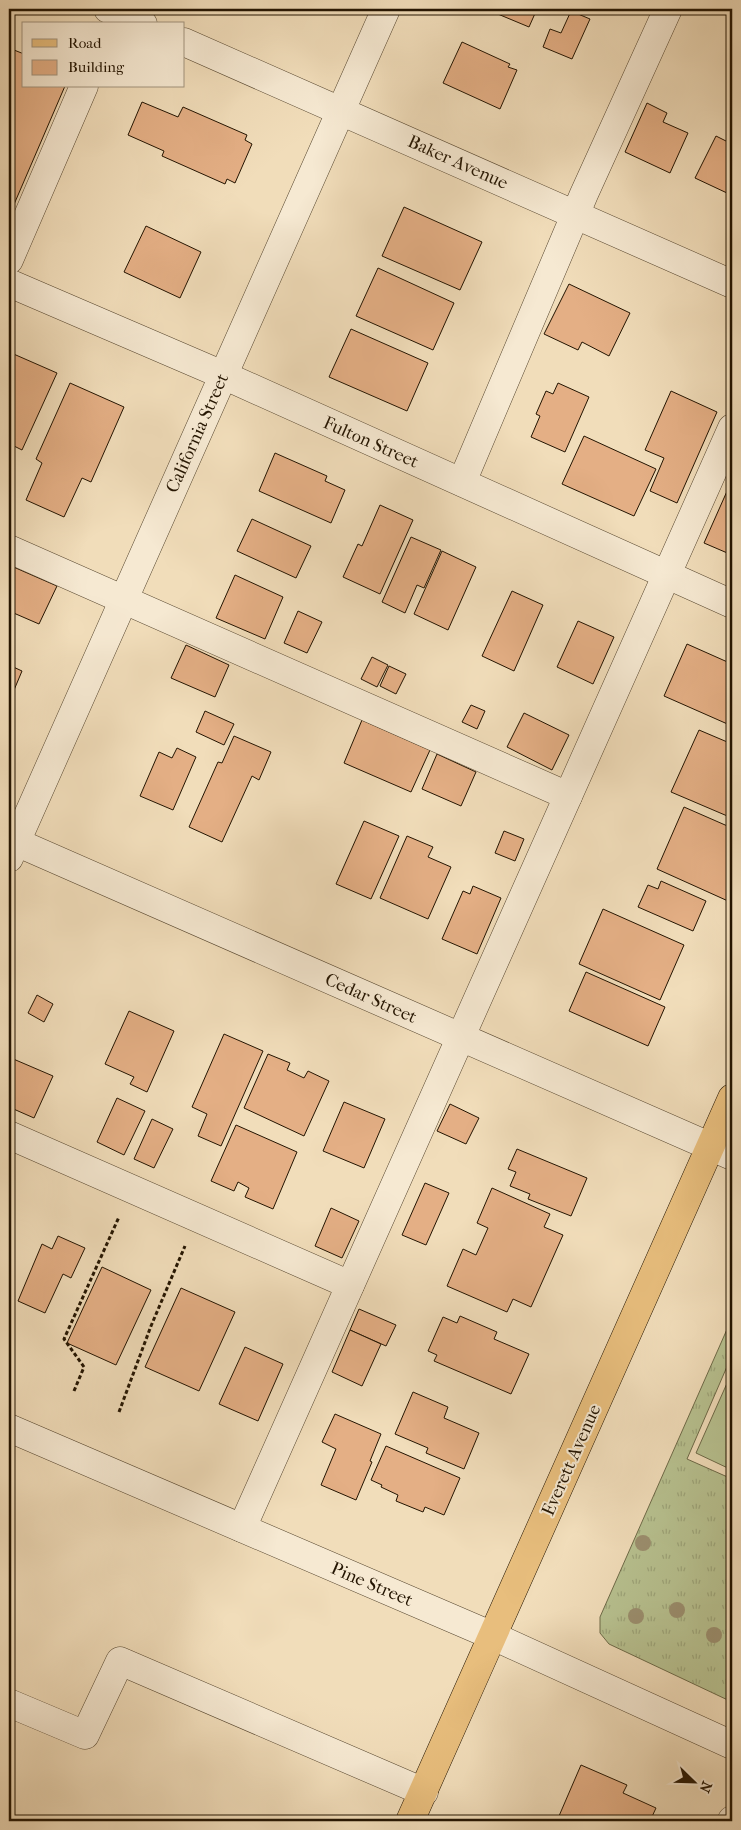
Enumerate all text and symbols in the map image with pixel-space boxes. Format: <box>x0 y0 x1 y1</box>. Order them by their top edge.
legend <box>22 22 185 88</box>
text: Road <box>68 34 102 52</box>
text: Building <box>68 58 125 76</box>
street label: Baker Avenue <box>404 131 511 194</box>
street label: California Street <box>162 370 233 496</box>
street label: Fulton Street <box>320 412 422 473</box>
street label: Cedar Street <box>322 969 420 1028</box>
street label: Everett Avenue <box>538 1401 605 1519</box>
street label: Pine Street <box>328 1558 416 1611</box>
north arrow <box>668 1758 718 1808</box>
text: N <box>695 1779 715 1795</box>

